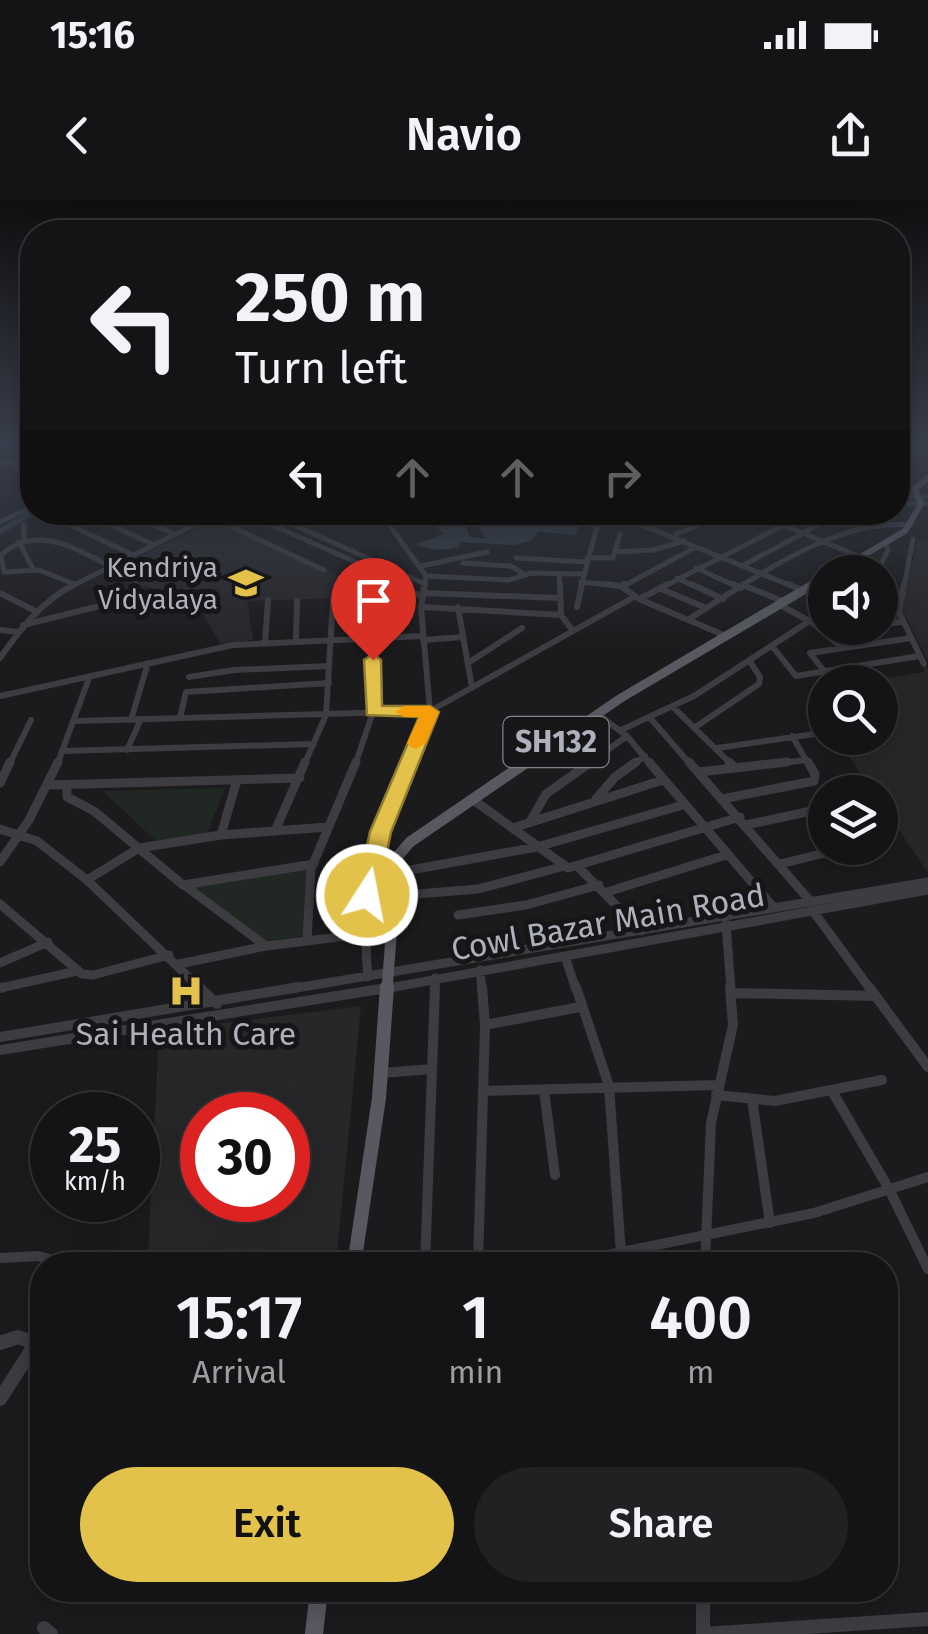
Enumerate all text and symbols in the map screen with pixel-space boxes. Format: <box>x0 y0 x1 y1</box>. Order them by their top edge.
text: 15:16 <box>50 12 135 58</box>
icon: back <box>50 108 105 163</box>
text: Navio <box>406 108 522 162</box>
icon: share <box>823 108 878 163</box>
text: 250 m <box>235 256 425 340</box>
icon: left <box>70 260 200 390</box>
text: Turn left <box>235 341 407 395</box>
icon: left <box>280 450 335 505</box>
icon: ahead <box>385 450 440 505</box>
icon: ahead <box>490 450 545 505</box>
icon: right <box>595 450 650 505</box>
place label: Kendriya Vidyalaya <box>98 551 218 616</box>
map controls <box>808 555 898 865</box>
button: sound <box>808 555 898 645</box>
pin <box>331 558 416 661</box>
school or university icon: Kendriya Vidyalaya <box>227 564 265 602</box>
icon: arrive <box>346 573 401 628</box>
button: search <box>808 665 898 755</box>
road number: SH132 <box>504 717 608 767</box>
button: layers <box>808 775 898 865</box>
position arrow <box>315 843 419 947</box>
street label: Cowl Bazar Main Road <box>448 876 768 968</box>
hospital icon: Sai Health Care <box>167 972 205 1010</box>
place label: Sai Health Care <box>76 1015 296 1053</box>
speed limit sign: 30 <box>180 1092 310 1222</box>
text: 25 <box>69 1115 121 1175</box>
text: km/h <box>64 1167 126 1197</box>
text: 15:17 <box>176 1282 302 1354</box>
text: 1 <box>462 1282 489 1354</box>
text: 400 <box>649 1282 752 1354</box>
text: Arrival <box>192 1353 286 1391</box>
text: min <box>448 1353 503 1391</box>
text: m <box>687 1353 714 1391</box>
button: Exit <box>80 1467 454 1582</box>
button: Share <box>474 1467 848 1582</box>

